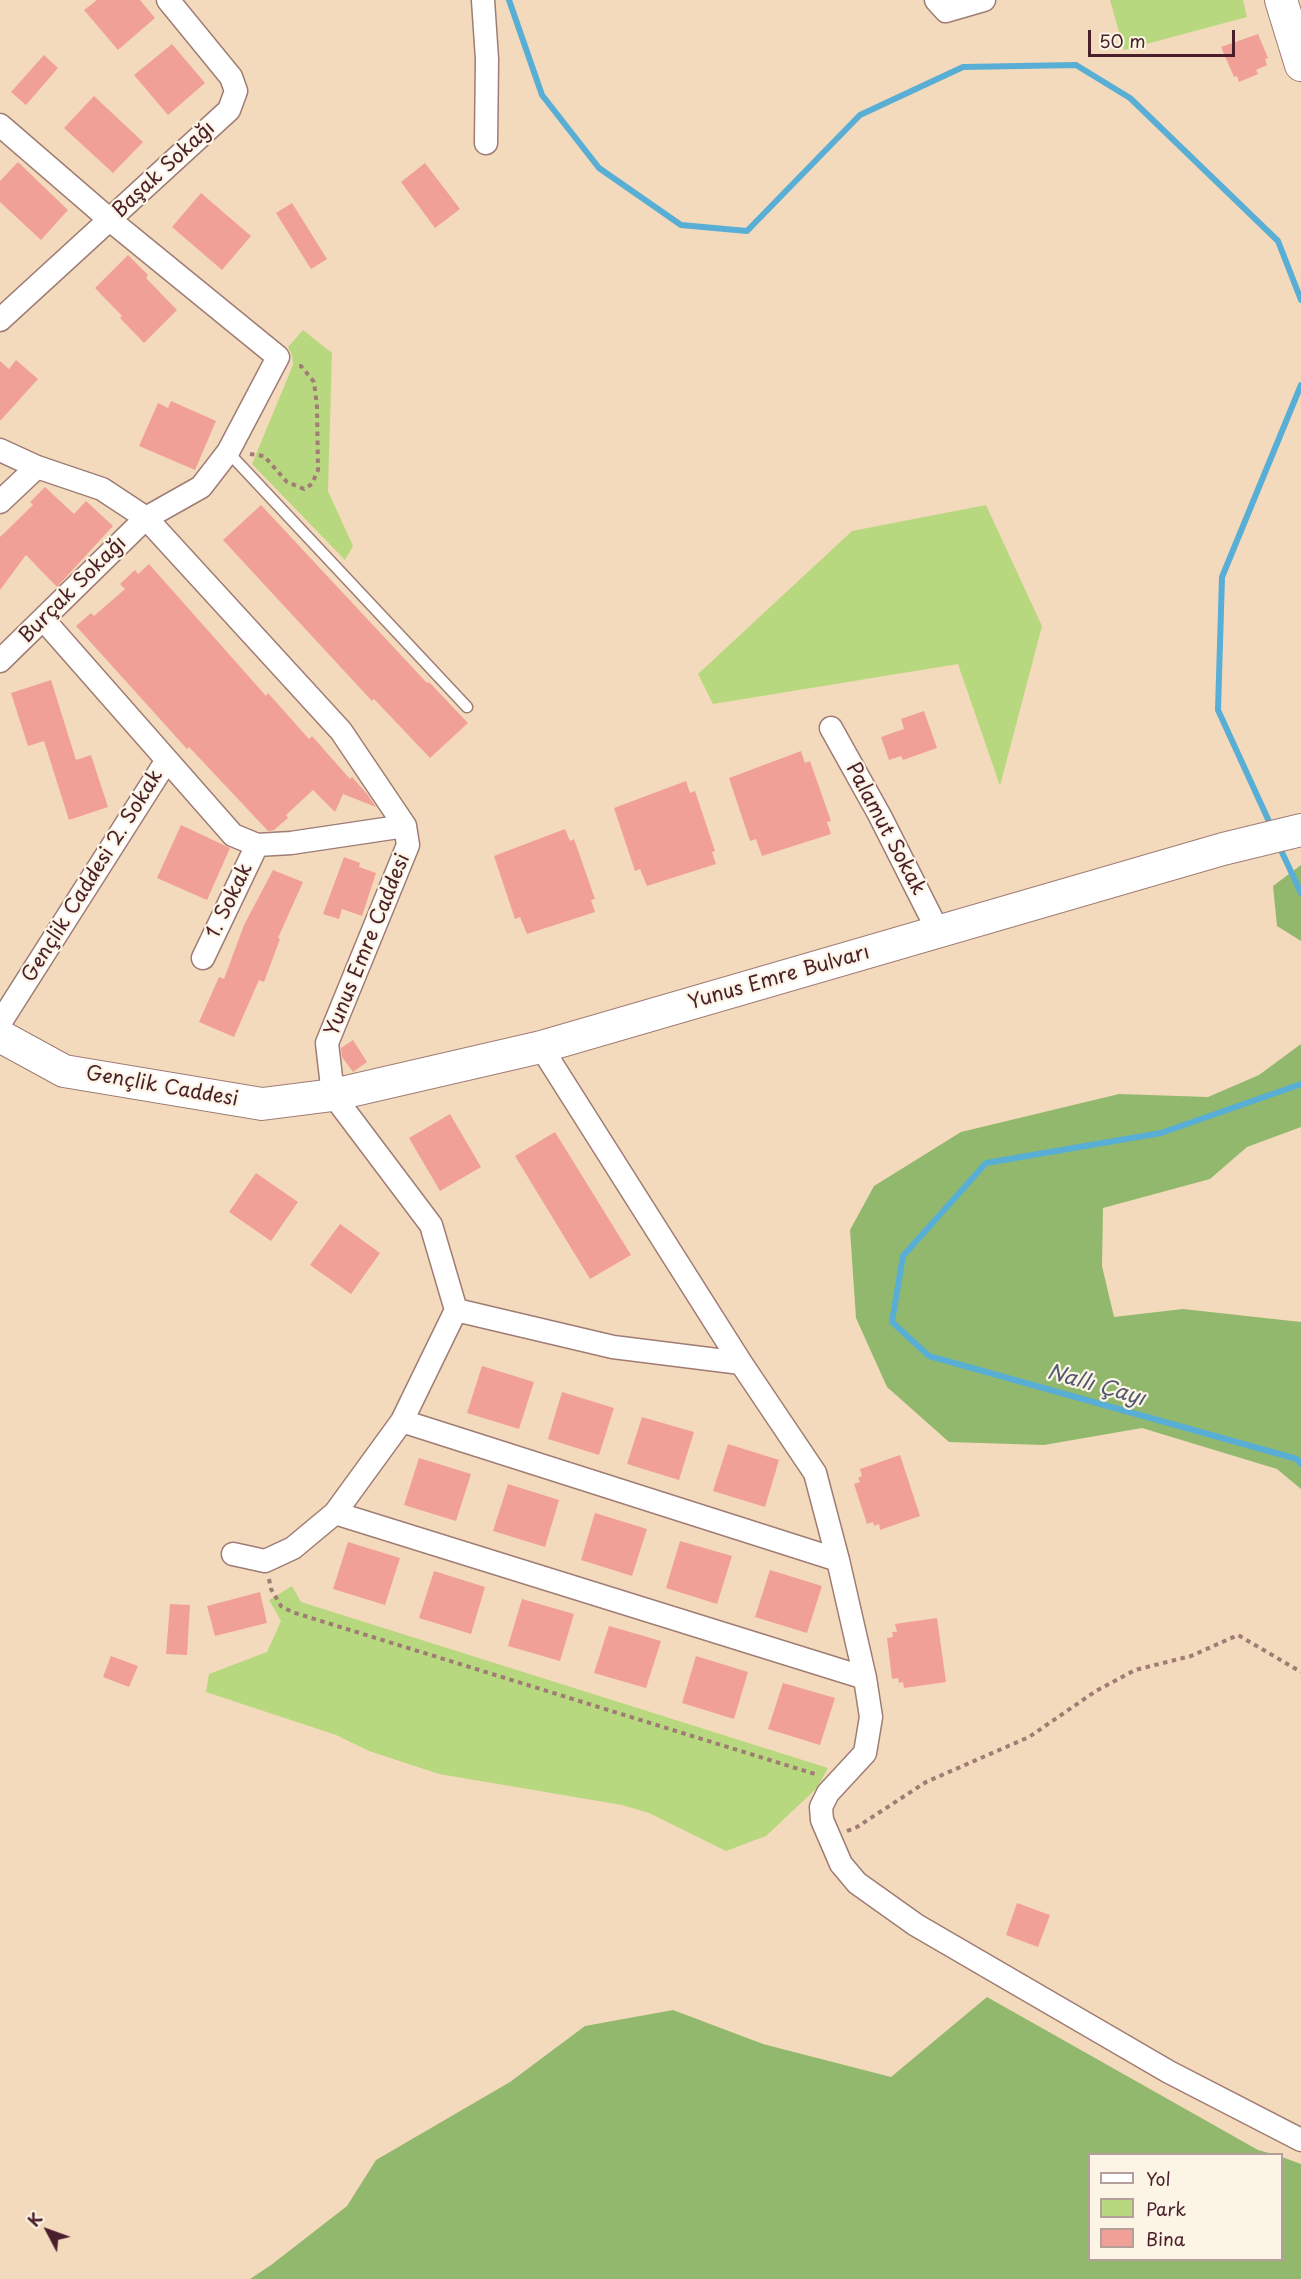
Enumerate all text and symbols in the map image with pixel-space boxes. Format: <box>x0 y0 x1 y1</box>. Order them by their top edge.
scale bar <box>1091 18 1238 56</box>
text: 50 m <box>1099 27 1146 54</box>
street label: Başak Sokağı <box>108 117 220 223</box>
street label: Burçak Sokağı <box>15 532 131 648</box>
street label: Palamut Sokak <box>840 759 930 899</box>
street label: Gençlik Caddesi 2. Sokak <box>18 765 168 987</box>
street label: Yunus Emre Caddesi <box>320 850 416 1040</box>
street label: 1. Sokak <box>202 860 258 942</box>
street label: Yunus Emre Bulvarı <box>686 941 872 1015</box>
street label: Gençlik Caddesi <box>84 1062 240 1112</box>
water label: Nallı Çayı <box>1044 1360 1148 1412</box>
legend <box>1088 2153 1283 2261</box>
text: Yol <box>1146 2165 1171 2192</box>
text: Park <box>1146 2195 1186 2222</box>
north arrow <box>18 2201 78 2261</box>
text: K <box>22 2207 47 2231</box>
text: Bina <box>1146 2225 1185 2252</box>

